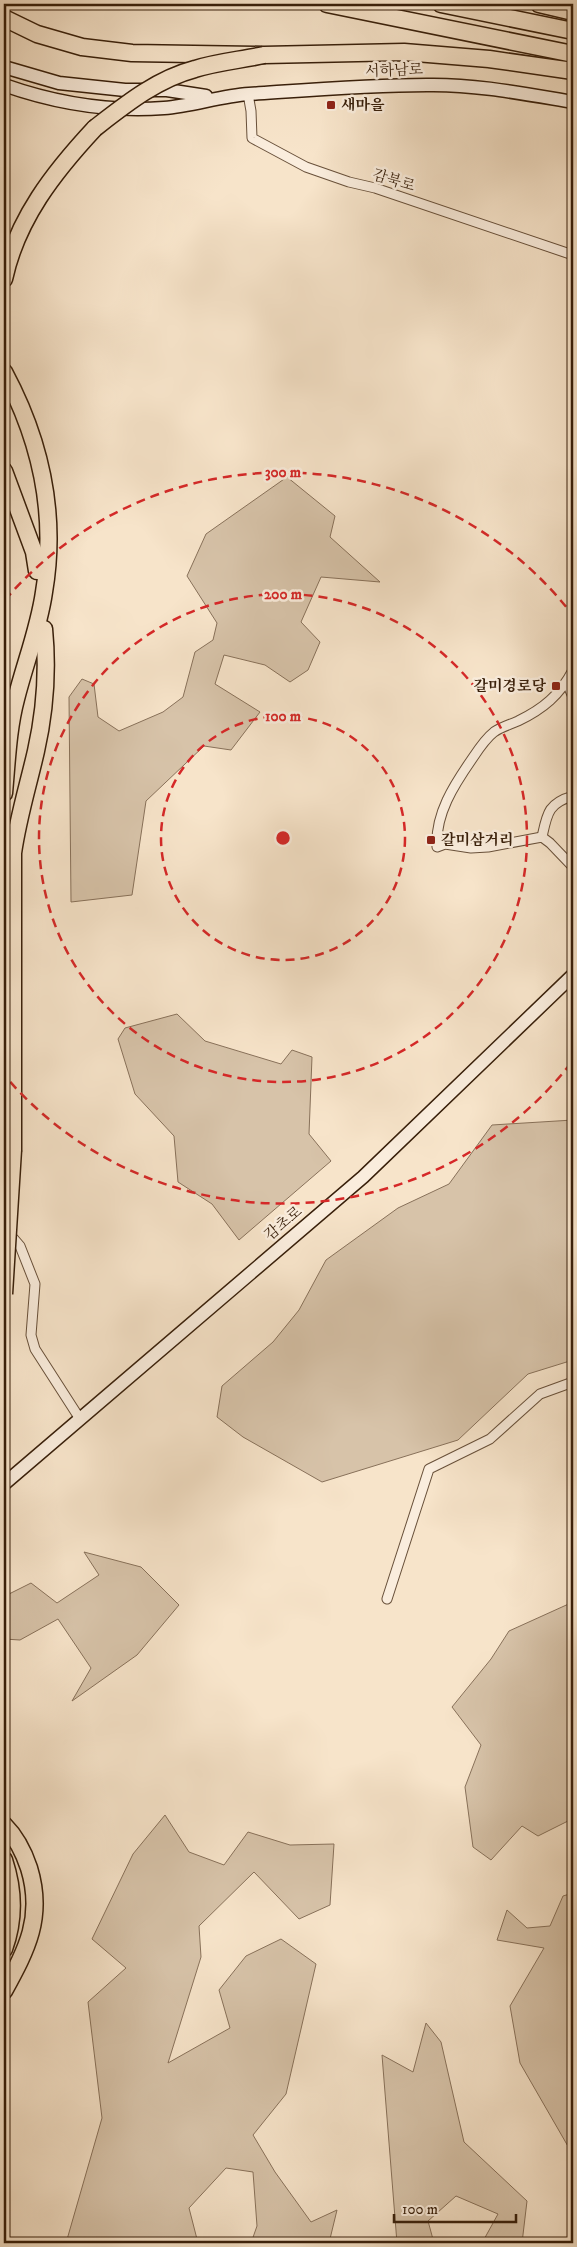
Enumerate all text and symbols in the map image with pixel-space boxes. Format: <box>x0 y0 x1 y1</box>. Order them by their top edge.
street label: 서하남로 <box>365 60 424 81</box>
place label: 새마을 <box>341 96 385 115</box>
marker: 새마을 <box>325 99 337 111</box>
street label: 감북로 <box>370 165 418 196</box>
text: 300 m <box>265 463 302 482</box>
text: 200 m <box>264 585 303 604</box>
place label: 갈미경로당 <box>474 677 547 696</box>
marker: 갈미경로당 <box>550 680 562 692</box>
text: 100 m <box>265 707 302 726</box>
centre of rings <box>274 829 292 847</box>
place label: 갈미삼거리 <box>441 831 513 850</box>
marker: 갈미삼거리 <box>425 834 437 846</box>
street label: 감초로 <box>261 1202 306 1245</box>
scale bar <box>394 2192 517 2224</box>
text: 100 m <box>402 2200 438 2219</box>

